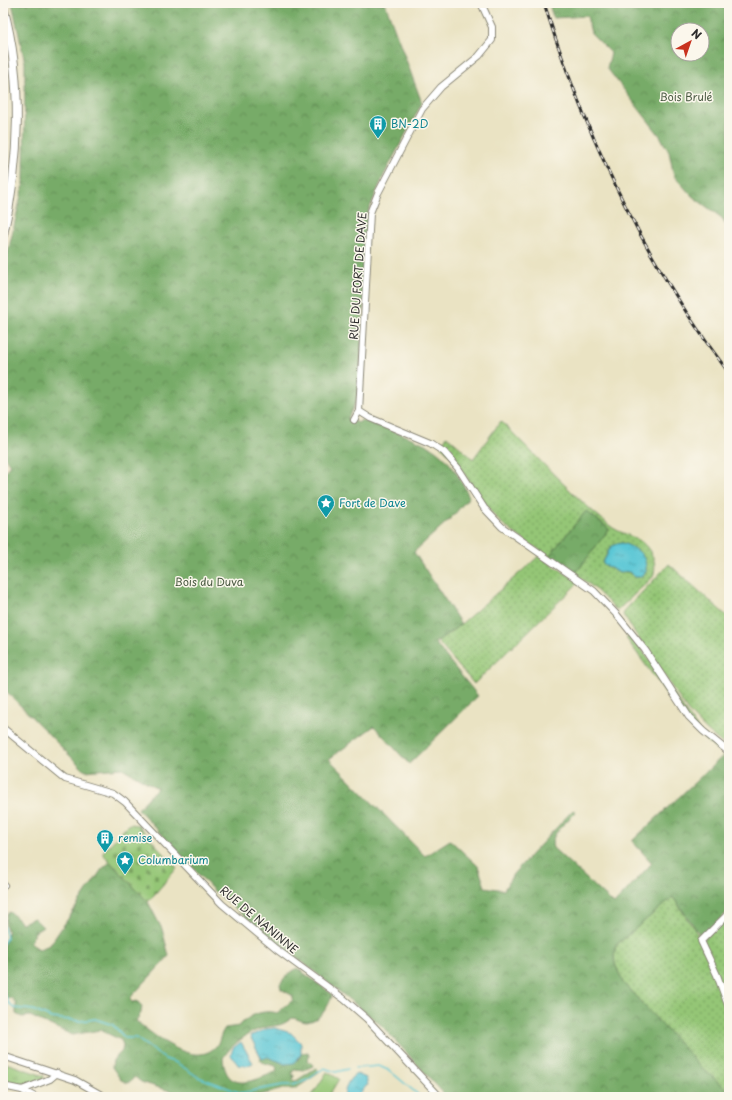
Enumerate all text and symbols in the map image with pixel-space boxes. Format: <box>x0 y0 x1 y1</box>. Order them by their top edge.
north arrow <box>670 22 710 62</box>
text: N <box>688 25 706 43</box>
park label: Bois Brulé <box>659 88 713 105</box>
building icon: BN-2D <box>368 114 388 139</box>
place label: BN-2D <box>391 115 428 132</box>
street label: RUE DU FORT DE DAVE <box>345 212 370 340</box>
place icon: Fort de Dave <box>316 493 336 518</box>
place label: Fort de Dave <box>339 494 406 511</box>
park label: Bois du Duva <box>175 573 244 590</box>
building icon: remise <box>95 828 115 853</box>
place label: remise <box>118 829 153 846</box>
place icon: Columbarium <box>115 850 135 875</box>
place label: Columbarium <box>138 851 209 868</box>
street label: RUE DE NANINNE <box>216 882 302 958</box>

